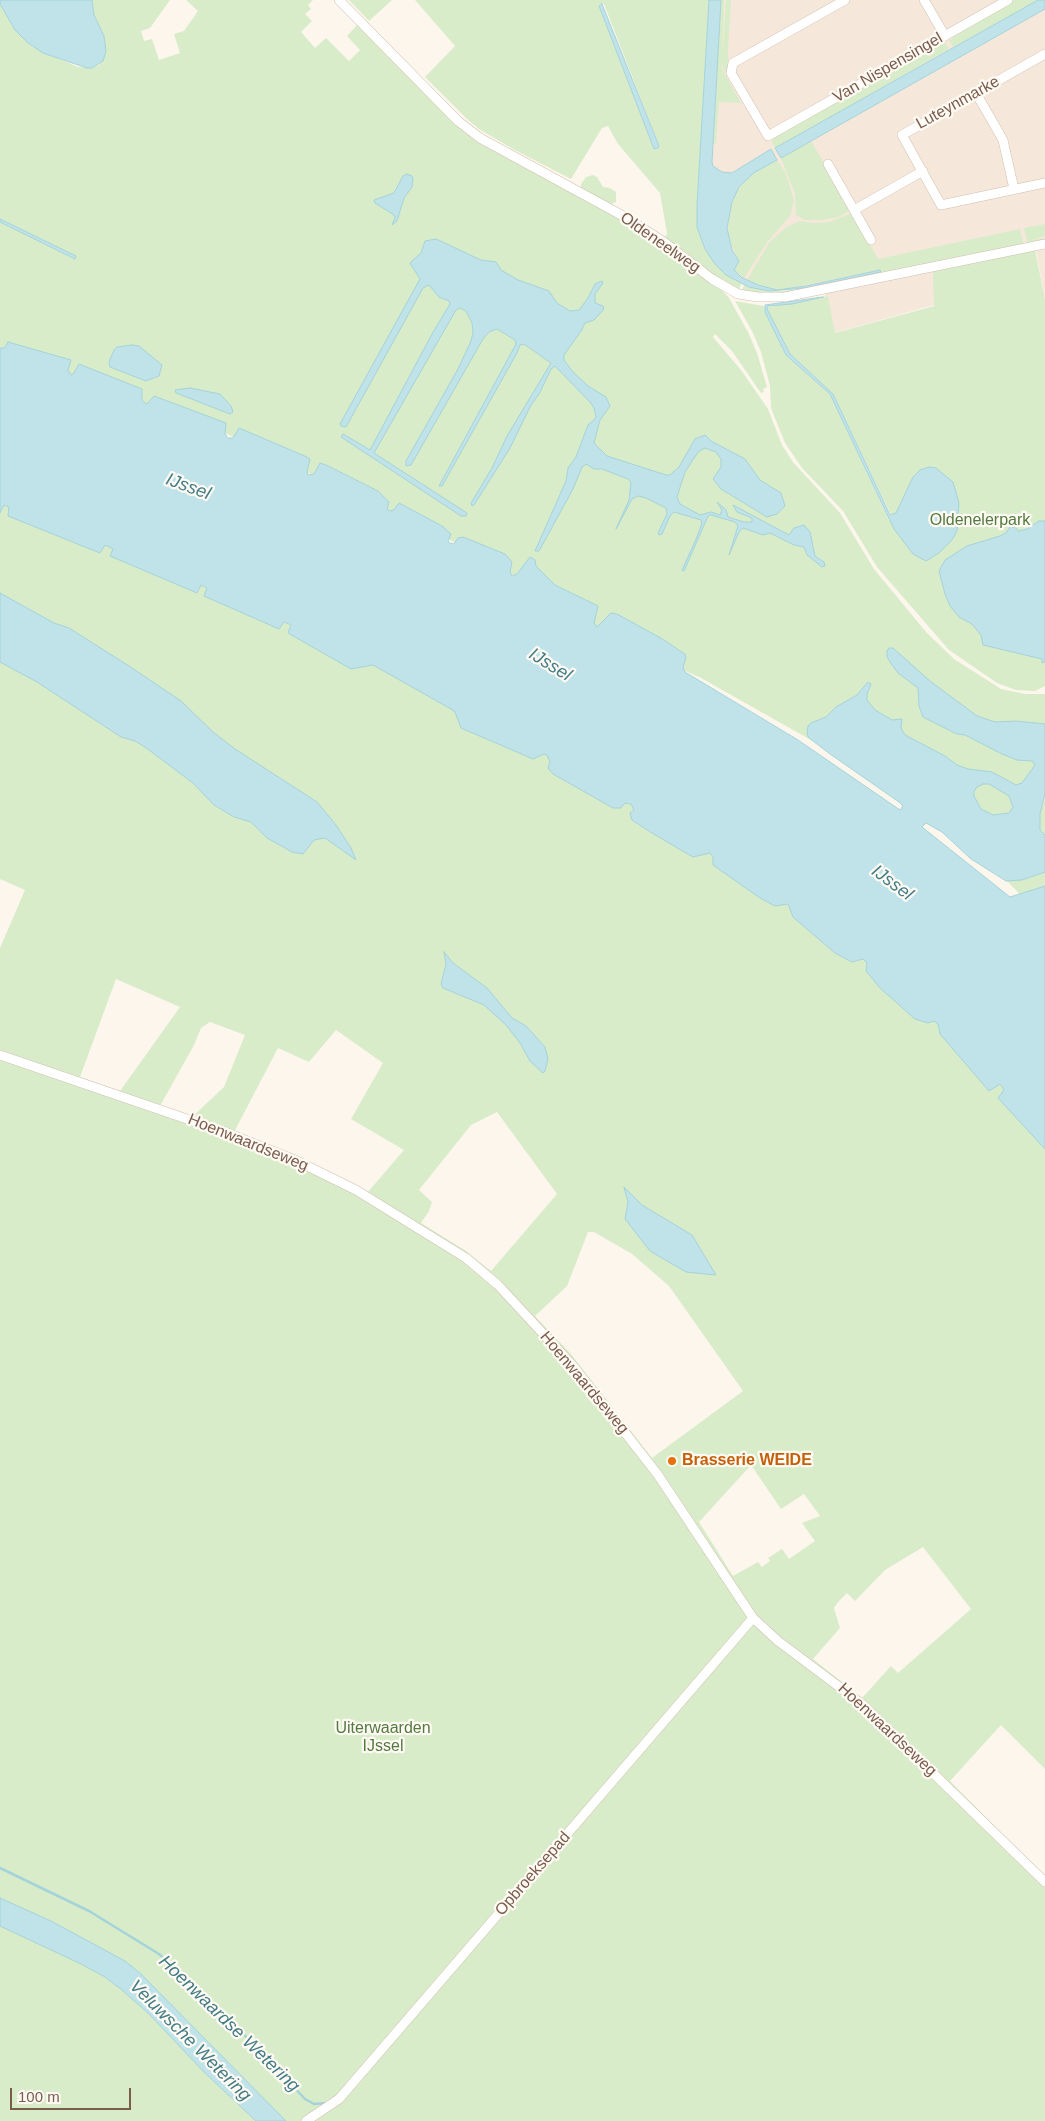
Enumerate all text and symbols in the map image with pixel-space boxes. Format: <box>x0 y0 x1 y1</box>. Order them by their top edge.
street label: Van Nispensingel <box>830 29 946 107</box>
street label: Luteynmarke <box>913 72 1003 134</box>
street label: Oldeneelweg <box>616 208 704 278</box>
water label: IJssel <box>163 469 213 505</box>
park label: Oldenelerpark <box>930 511 1030 531</box>
water label: IJssel <box>525 644 575 686</box>
water label: IJssel <box>867 861 917 905</box>
street label: Hoenwaardseweg <box>185 1110 311 1176</box>
street label: Hoenwaardseweg <box>535 1328 633 1438</box>
place label: Brasserie WEIDE <box>682 1451 812 1471</box>
marker: Brasserie WEIDE <box>666 1455 678 1467</box>
street label: Hoenwaardseweg <box>834 1679 940 1781</box>
park label: Uiterwaarden IJssel <box>335 1719 431 1757</box>
street label: Opbroeksepad <box>491 1828 575 1920</box>
water label: Hoenwaardse Wetering <box>154 1951 304 2097</box>
water label: Veluwsche Wetering <box>125 1976 255 2106</box>
scale bar <box>12 2078 134 2110</box>
text: 100 m <box>18 2088 60 2105</box>

